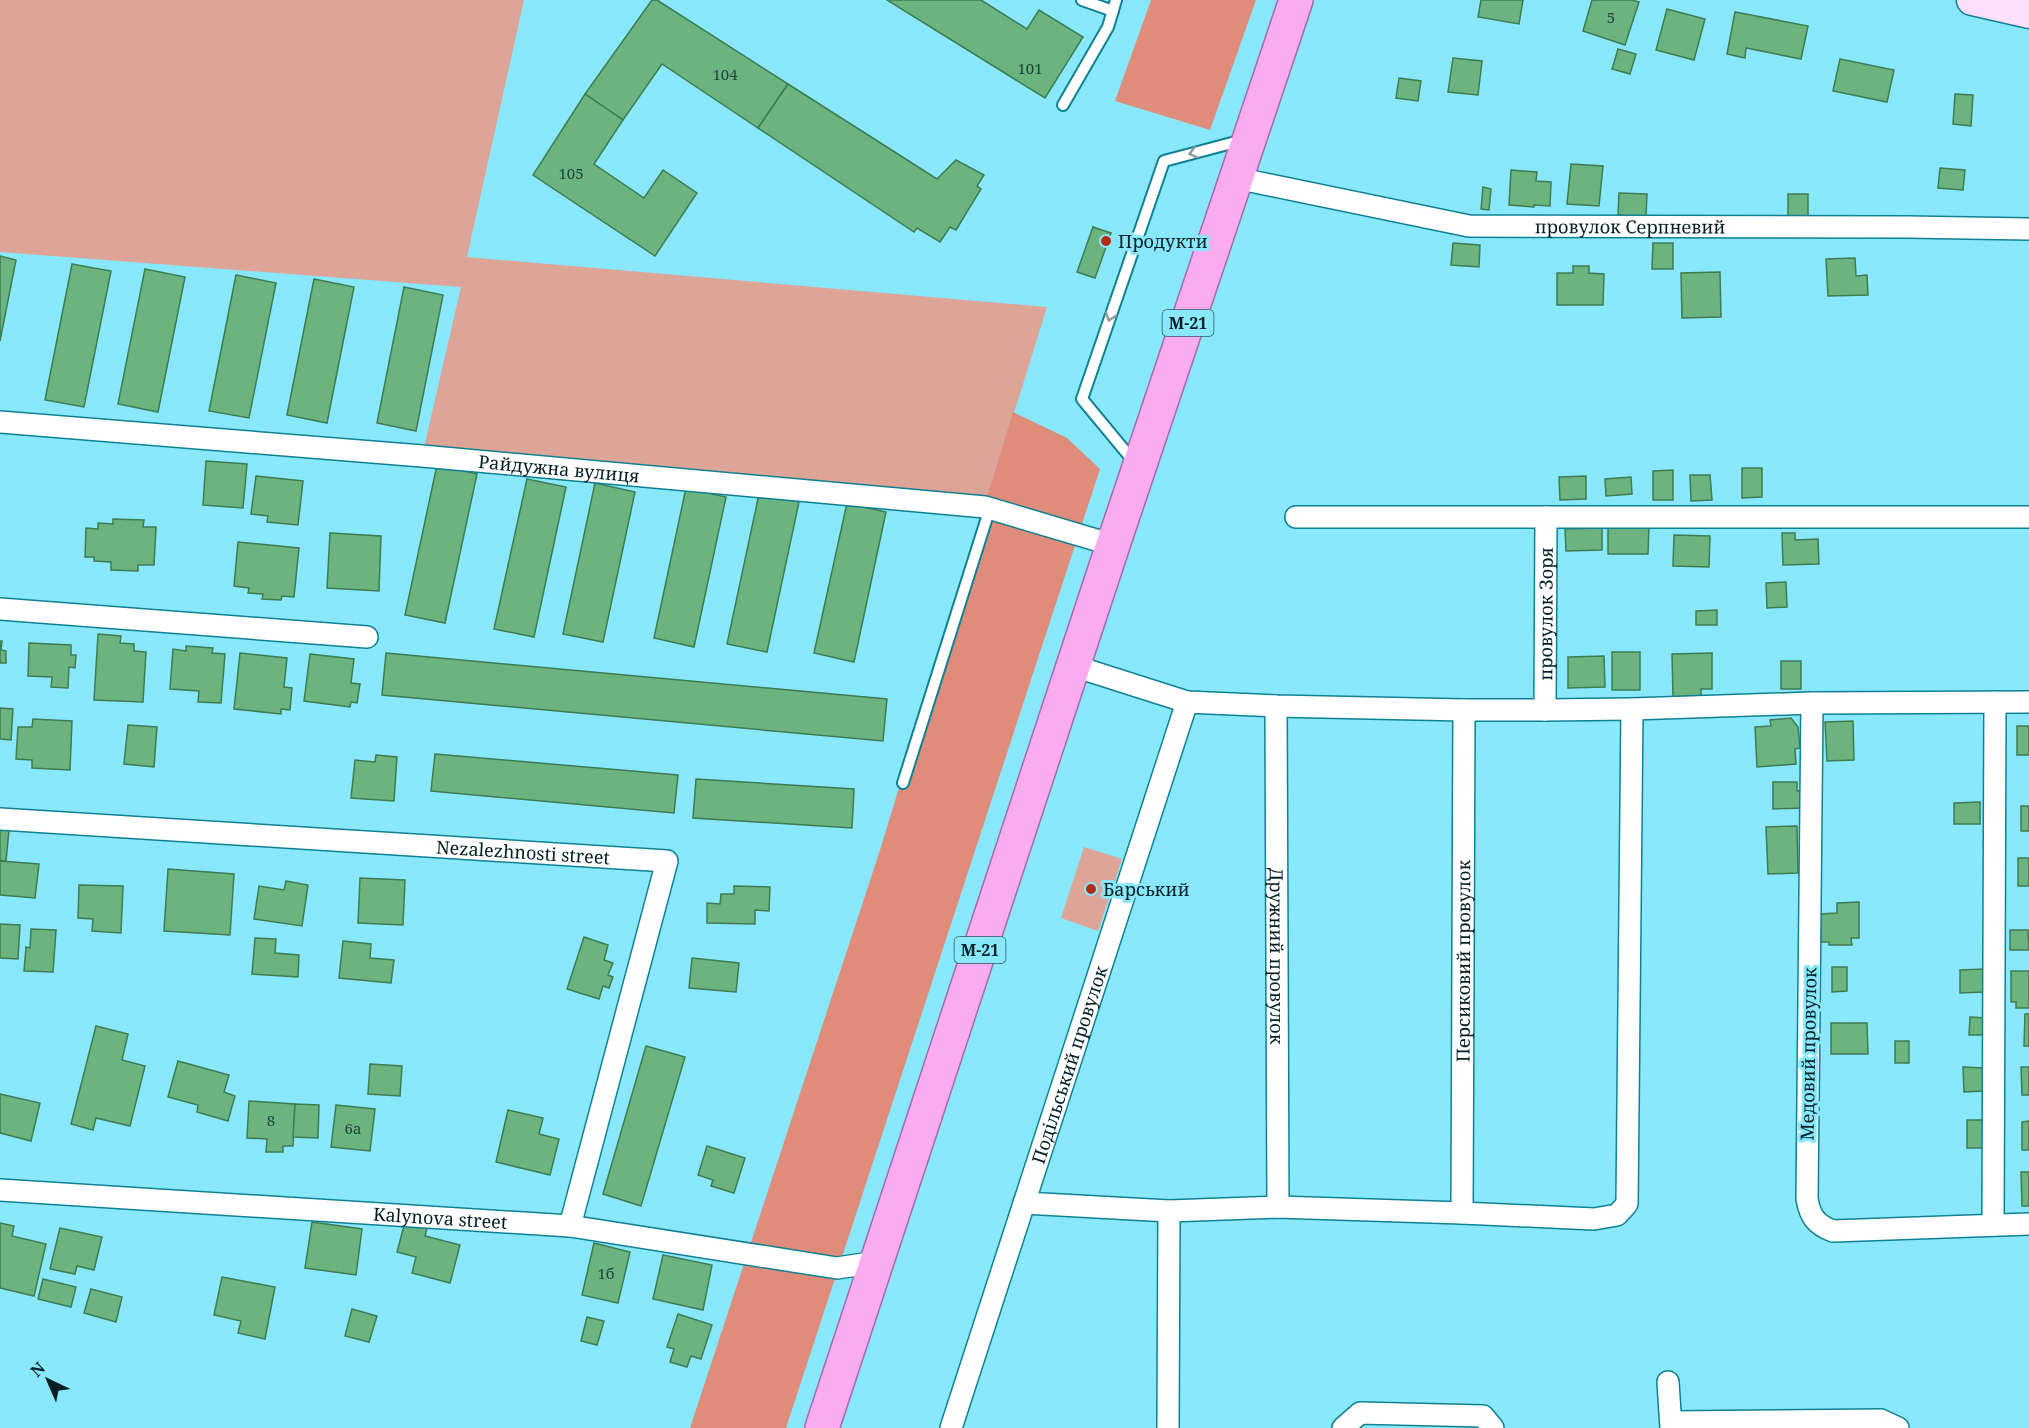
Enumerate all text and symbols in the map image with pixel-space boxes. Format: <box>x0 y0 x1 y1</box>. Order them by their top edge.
house number: 5 <box>1607 7 1615 27</box>
house number: 101 <box>1017 58 1043 78</box>
house number: 104 <box>712 64 738 84</box>
one-way arrow <box>1188 146 1198 159</box>
house number: 105 <box>558 163 584 183</box>
street label: провулок Серпневий <box>1535 214 1726 239</box>
place label: Продукти <box>1118 229 1208 253</box>
marker: Продукти <box>1099 234 1113 248</box>
road number: М-21 <box>1162 310 1214 336</box>
one-way arrow <box>1105 312 1118 322</box>
street label: Райдужна вулиця <box>477 449 641 488</box>
street label: провулок Зоря <box>1533 547 1558 681</box>
street label: Nezalezhnosti street <box>435 834 611 869</box>
street label: Персиковий провулок <box>1451 859 1475 1062</box>
street label: Дружний провулок <box>1265 868 1289 1045</box>
place label: Барський <box>1103 877 1190 901</box>
marker: Барський <box>1084 882 1098 896</box>
road number: М-21 <box>954 937 1006 963</box>
street label: Подільський провулок <box>1026 962 1113 1167</box>
street label: Медовий провулок <box>1794 967 1822 1141</box>
house number: 8 <box>267 1110 275 1130</box>
house number: 6а <box>345 1118 361 1138</box>
street label: Kalynova street <box>372 1202 508 1234</box>
house number: 1б <box>597 1263 615 1283</box>
north arrow <box>18 1350 78 1410</box>
text: N <box>25 1357 50 1382</box>

